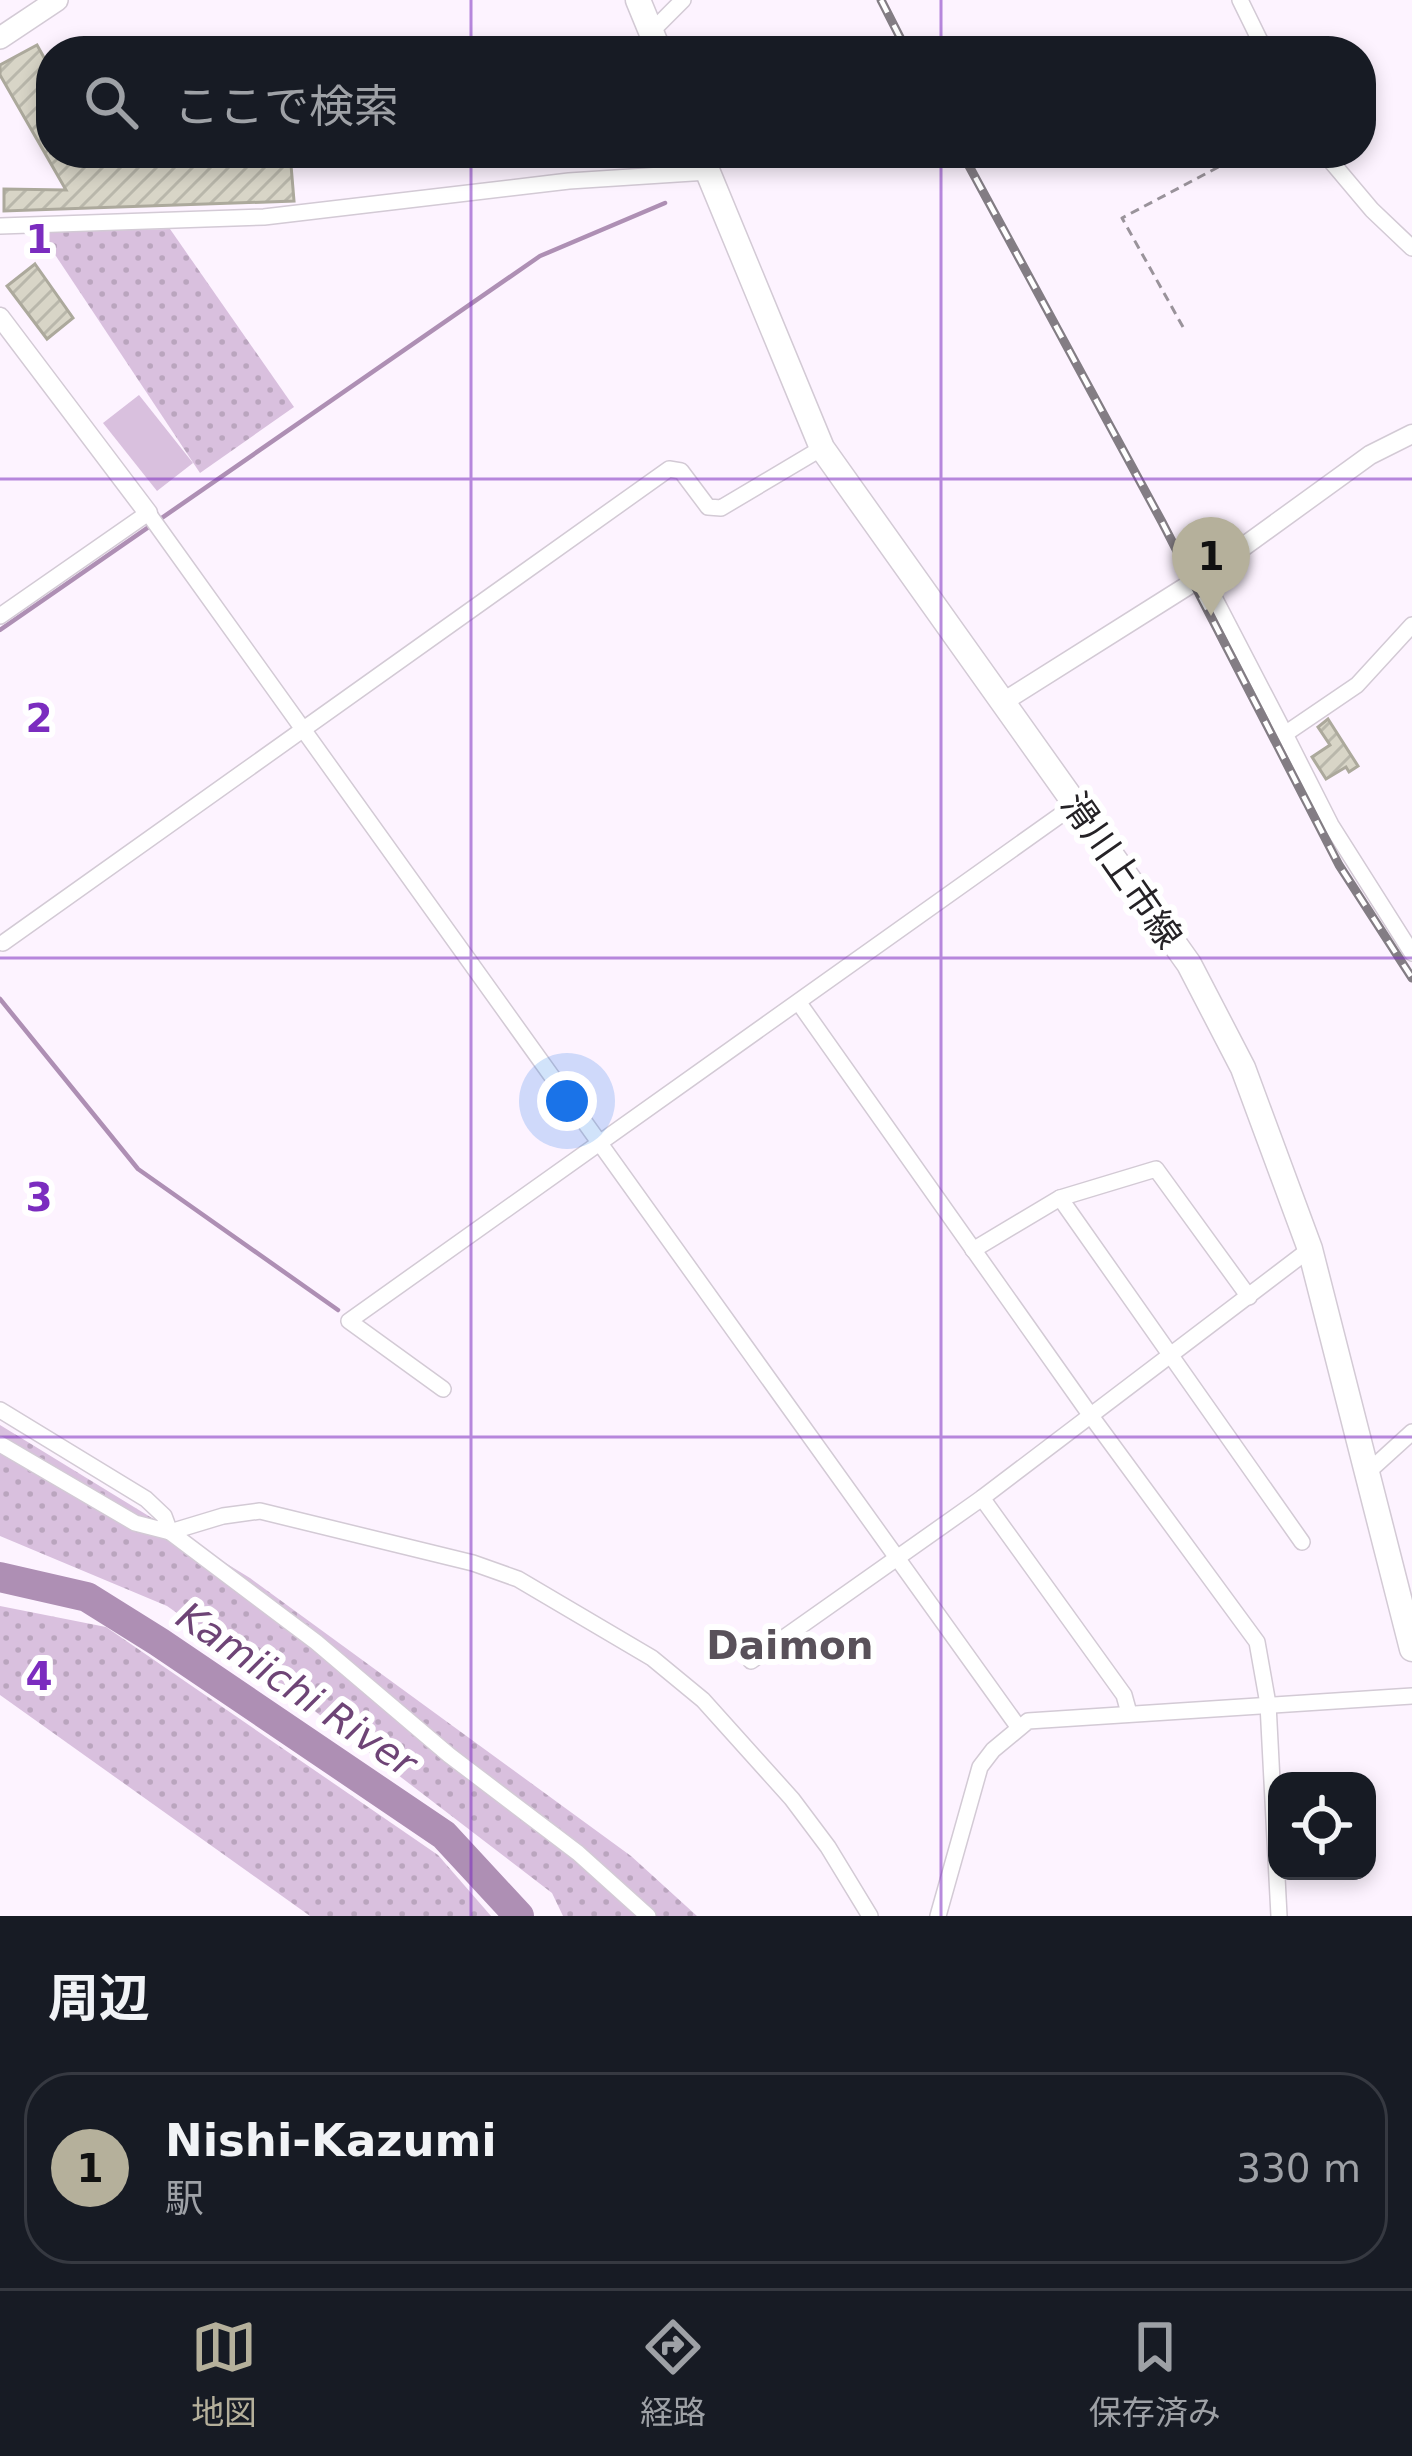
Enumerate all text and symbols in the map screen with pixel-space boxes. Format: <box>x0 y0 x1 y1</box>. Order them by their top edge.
search box <box>36 36 1376 168</box>
icon: search <box>78 69 144 135</box>
text: ここで検索 <box>174 80 399 133</box>
text: 1 <box>25 217 53 262</box>
pin: 1 <box>1172 517 1250 616</box>
text: 2 <box>25 696 53 741</box>
street label: 滑川上市線 <box>1053 785 1190 956</box>
your location <box>537 1071 597 1131</box>
text: 3 <box>25 1175 53 1220</box>
water label: Kamiichi River <box>169 1593 427 1788</box>
district label: Daimon <box>706 1623 874 1668</box>
text: 4 <box>25 1654 53 1699</box>
map controls <box>1268 1772 1376 1880</box>
button: locate <box>1268 1772 1376 1880</box>
text: 周辺 <box>48 1969 150 2028</box>
text: Nishi-Kazumi <box>165 2114 497 2167</box>
text: 1 <box>76 2146 104 2191</box>
text: 330 m <box>1236 2146 1361 2191</box>
text: 駅 <box>165 2176 204 2221</box>
tab: 地図 <box>191 2314 257 2434</box>
tab: 経路 <box>640 2314 706 2434</box>
tab: 保存済み <box>1089 2314 1221 2434</box>

